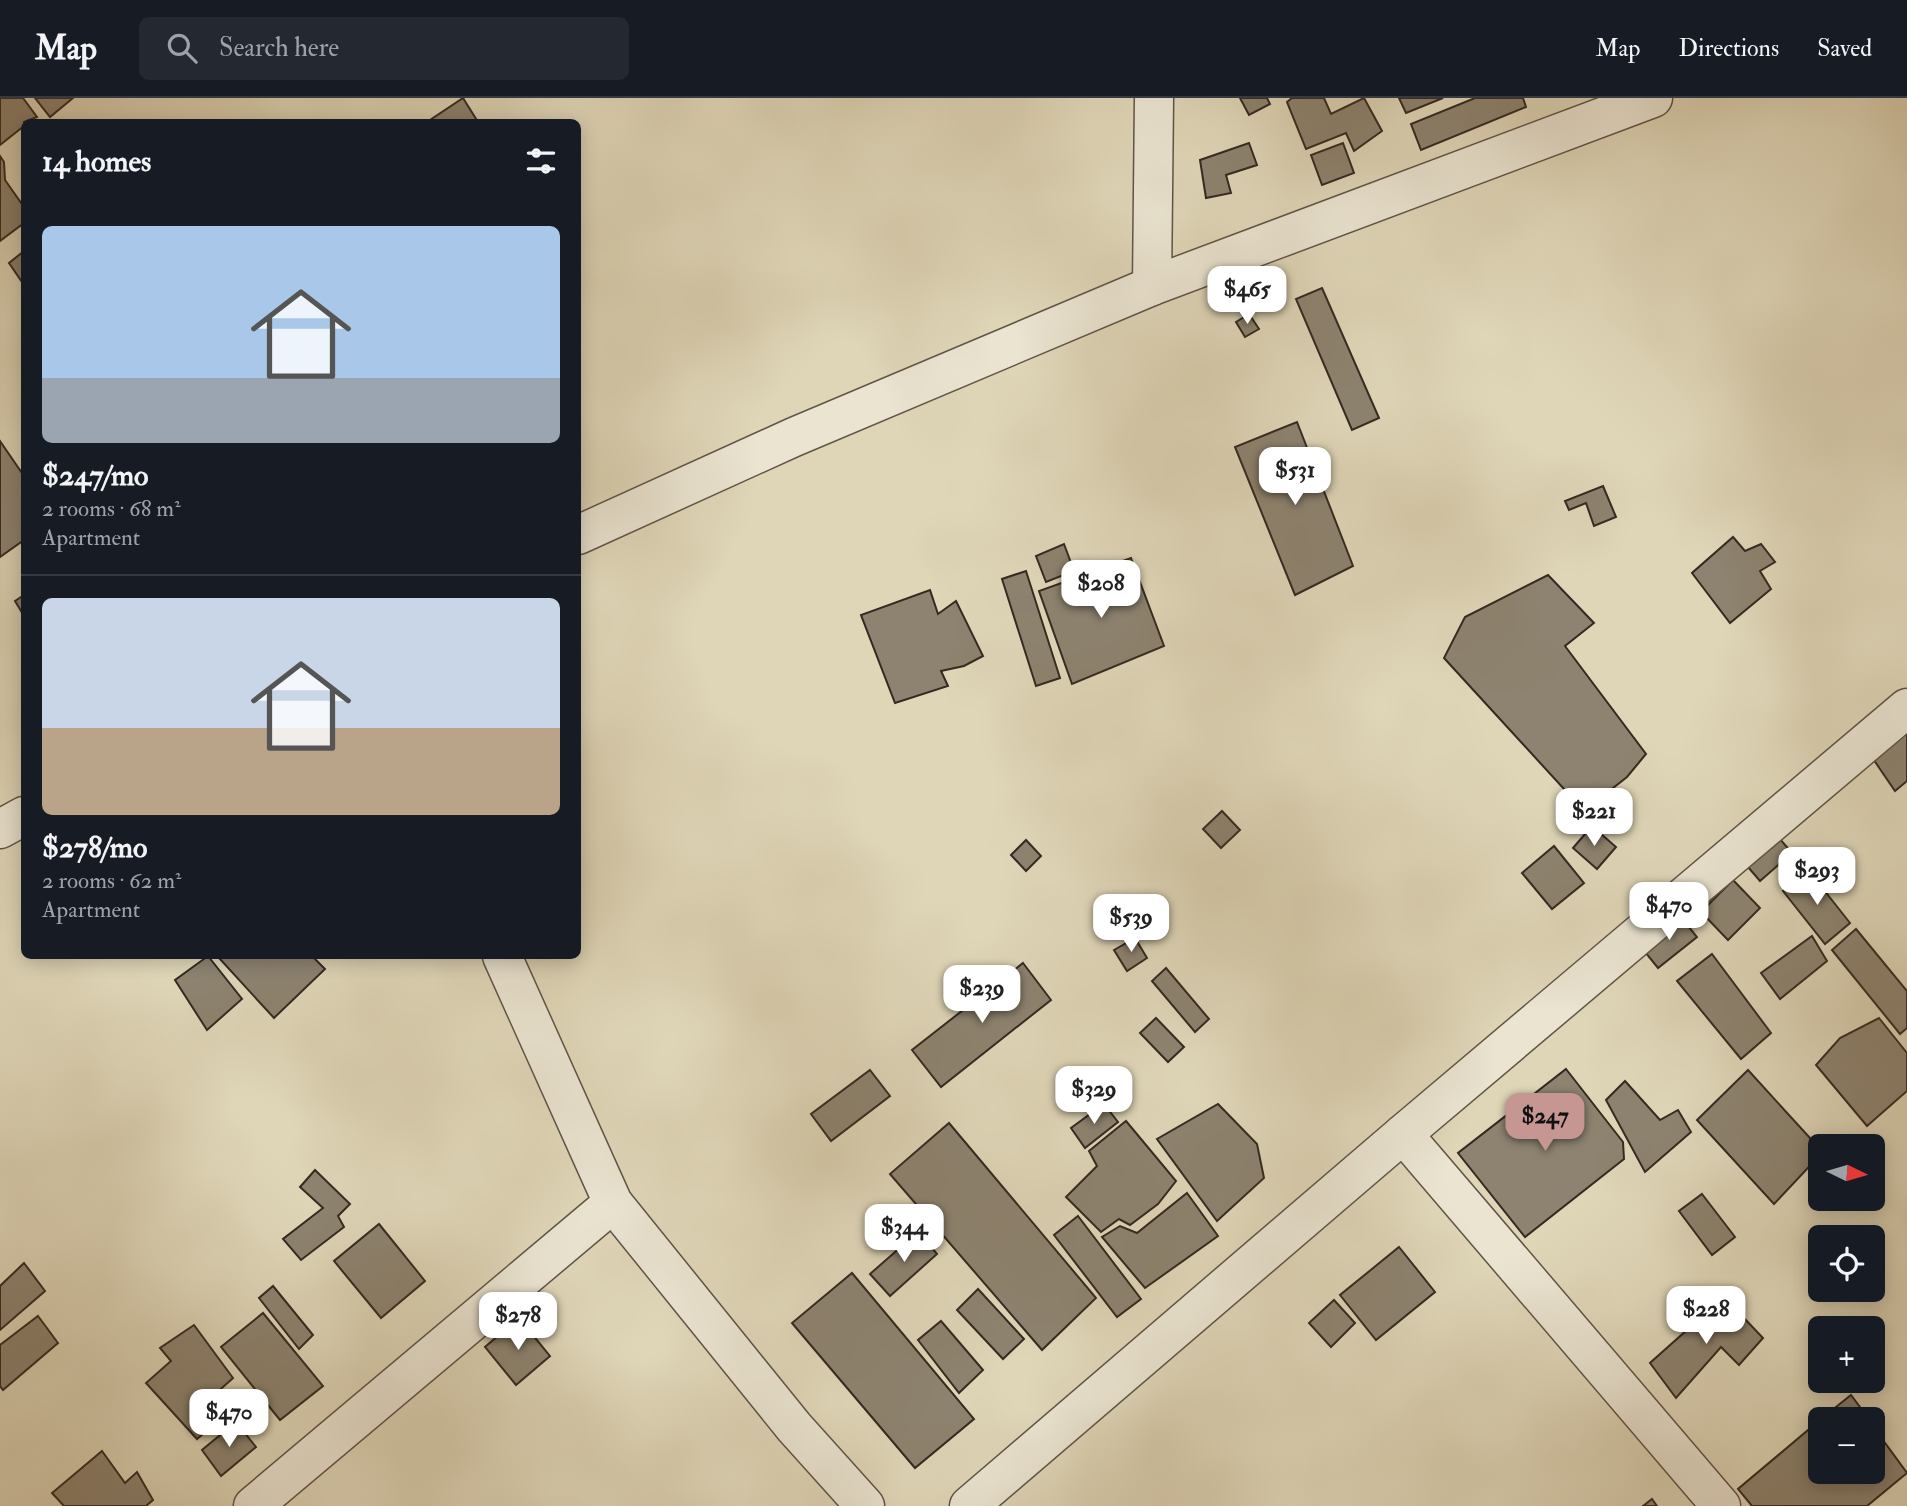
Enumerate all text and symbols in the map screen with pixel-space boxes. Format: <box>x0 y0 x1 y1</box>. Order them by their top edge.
search box <box>139 17 629 80</box>
text: Map <box>35 28 97 69</box>
icon: search <box>163 29 201 67</box>
text: Search here <box>219 32 339 64</box>
text: Map <box>1595 33 1640 64</box>
text: Directions <box>1678 33 1779 64</box>
text: Saved <box>1817 33 1872 64</box>
icon: filters <box>522 142 560 180</box>
text: 14 homes <box>42 143 151 180</box>
pin: $465 <box>1206 266 1288 326</box>
icon: home <box>238 271 364 397</box>
text: $465 <box>1223 274 1271 303</box>
pin: $531 <box>1254 448 1336 507</box>
text: $531 <box>1275 455 1315 484</box>
text: $247/mo <box>42 457 148 494</box>
text: 2 rooms · 68 m² <box>42 494 181 523</box>
text: Apartment <box>42 523 140 552</box>
pin: $208 <box>1060 560 1142 620</box>
text: $208 <box>1077 568 1125 597</box>
icon: home <box>238 643 364 769</box>
pin: $221 <box>1553 788 1635 848</box>
text: $221 <box>1572 796 1616 825</box>
text: $278/mo <box>42 829 147 866</box>
pin: $293 <box>1776 848 1858 907</box>
text: $293 <box>1794 855 1840 884</box>
text: 2 rooms · 62 m² <box>42 866 181 895</box>
pin: $470 <box>1628 882 1710 942</box>
text: $470 <box>1645 890 1693 919</box>
pin: $539 <box>1090 894 1172 954</box>
text: Apartment <box>42 895 140 924</box>
text: $539 <box>1109 902 1153 931</box>
pin: $239 <box>941 965 1023 1025</box>
text: $239 <box>959 973 1005 1002</box>
pin: $329 <box>1053 1066 1135 1126</box>
text: $329 <box>1071 1074 1117 1103</box>
pin: $247 <box>1504 1094 1586 1153</box>
text: $247 <box>1521 1101 1569 1130</box>
north arrow <box>1808 1134 1885 1211</box>
map controls <box>1808 1134 1885 1484</box>
pin: $344 <box>863 1204 945 1264</box>
text: $344 <box>881 1212 927 1241</box>
button: locate <box>1808 1225 1885 1302</box>
pin: $228 <box>1665 1286 1747 1346</box>
pin: $278 <box>477 1292 559 1352</box>
text: $228 <box>1682 1294 1730 1323</box>
text: $278 <box>495 1300 541 1329</box>
button: + <box>1808 1316 1885 1393</box>
pin: $470 <box>188 1390 270 1449</box>
text: $470 <box>205 1397 253 1426</box>
button: − <box>1808 1407 1885 1484</box>

